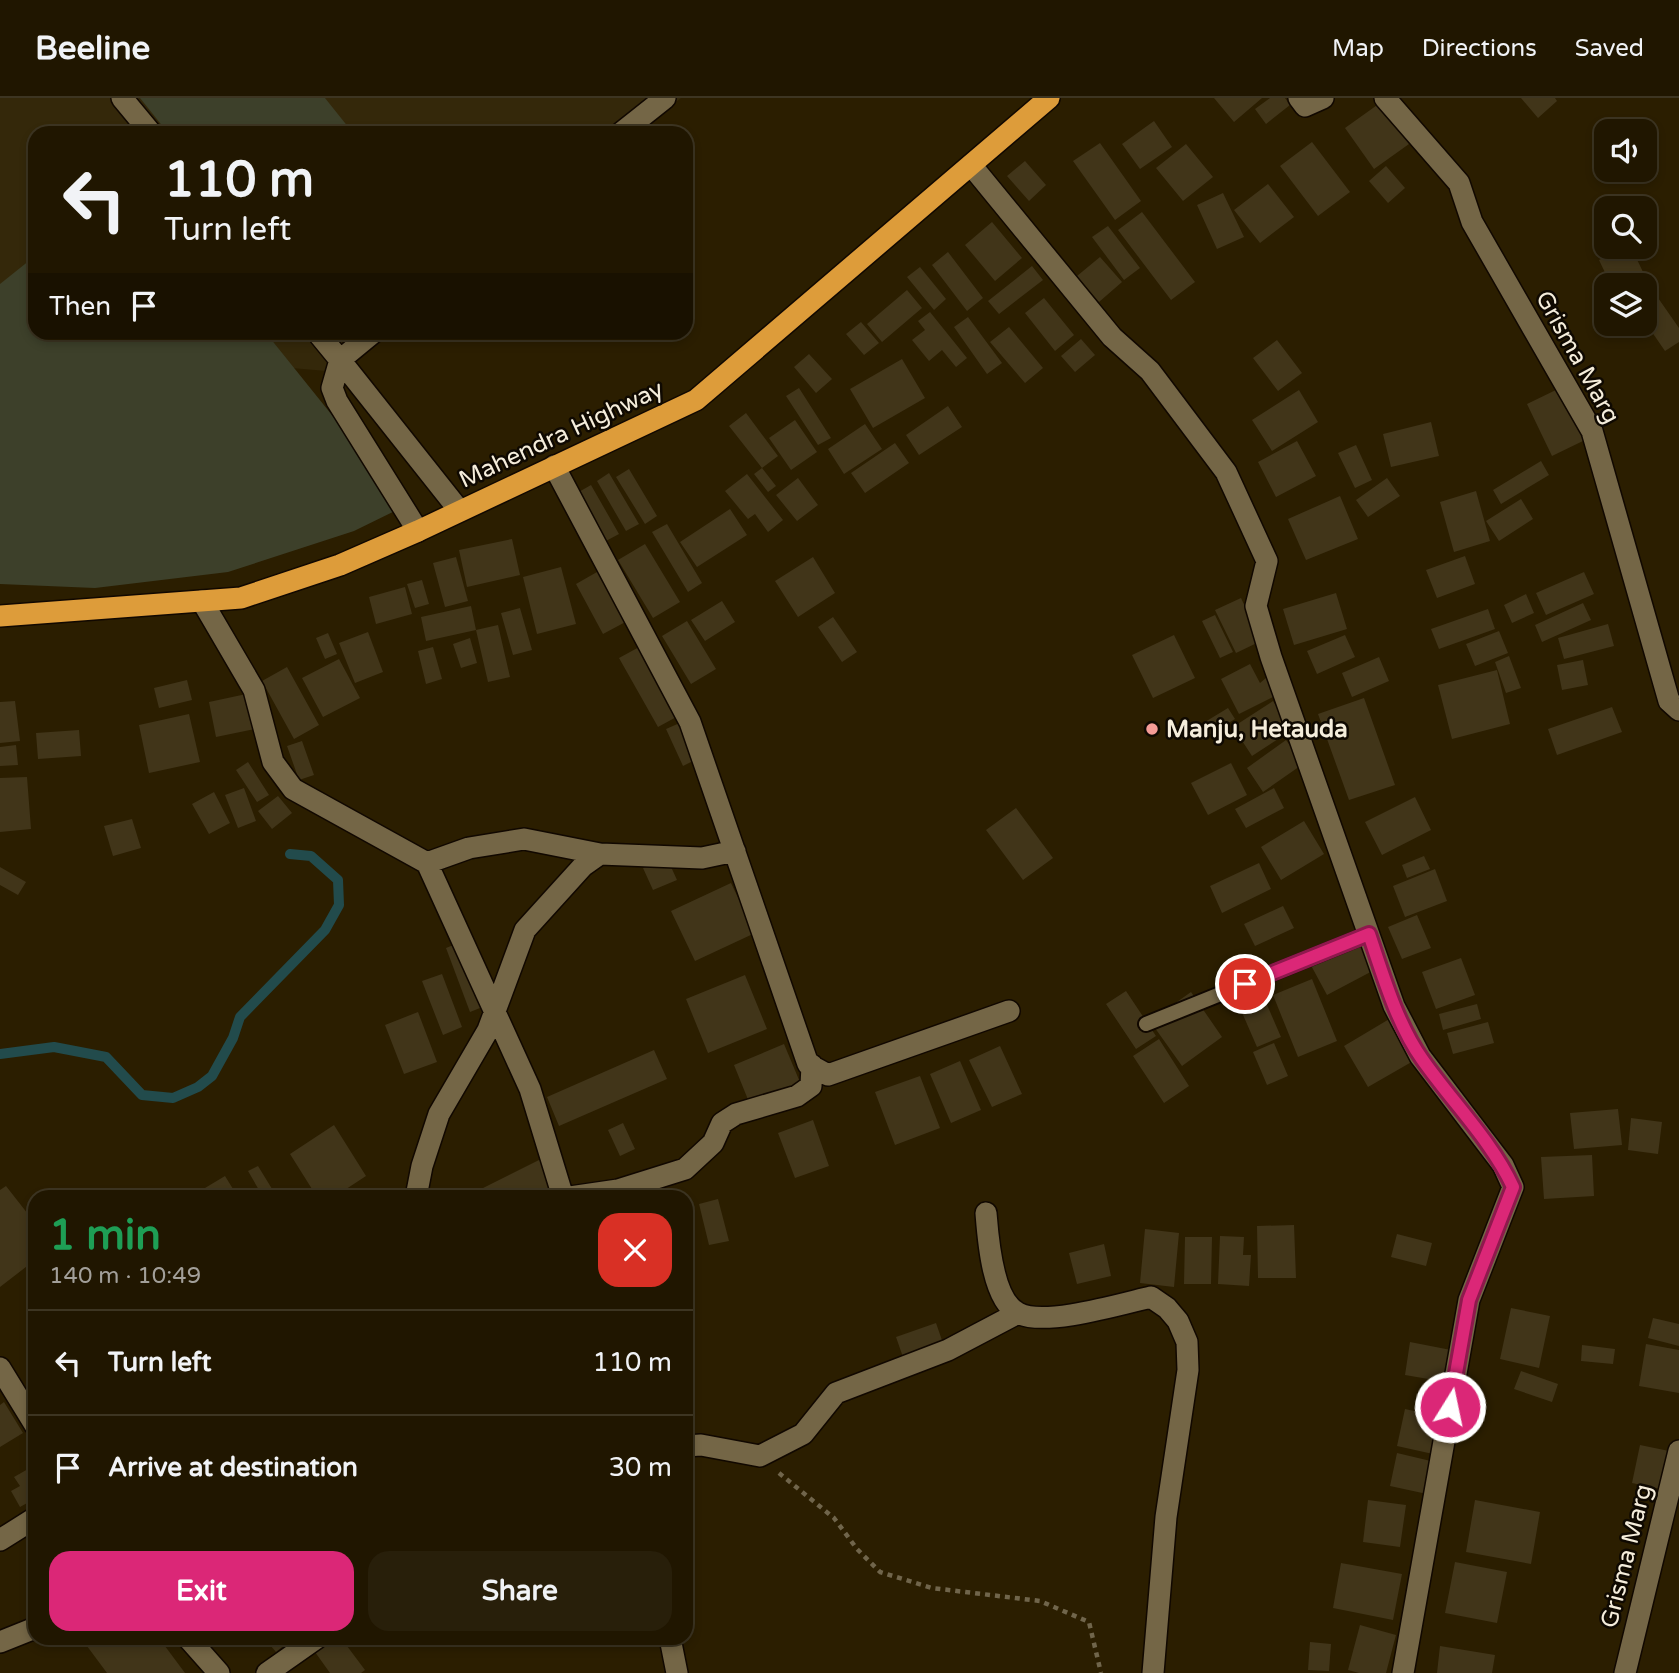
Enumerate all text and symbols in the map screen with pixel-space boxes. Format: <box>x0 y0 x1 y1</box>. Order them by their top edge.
text: Beeline <box>35 29 150 68</box>
text: Map <box>1332 34 1384 63</box>
text: Directions <box>1422 34 1537 63</box>
text: Saved <box>1575 34 1644 63</box>
map controls <box>1594 119 1657 336</box>
button: sound <box>1594 119 1657 182</box>
text: 110 m <box>164 151 314 210</box>
icon: left <box>49 154 140 245</box>
button: search <box>1594 196 1657 259</box>
text: Turn left <box>164 211 291 249</box>
button: layers <box>1594 273 1657 336</box>
street label: Grisma Marg <box>1529 286 1626 429</box>
icon: arrive <box>125 287 163 325</box>
text: Then <box>49 291 111 322</box>
street label: Mahendra Highway <box>454 374 668 495</box>
place label: Manju, Hetauda <box>1166 715 1348 744</box>
marker: Manju, Hetauda <box>1144 721 1160 737</box>
pin <box>1215 954 1275 1014</box>
icon: arrive <box>1226 965 1264 1003</box>
text: 1 min <box>49 1210 161 1261</box>
button: close <box>598 1213 672 1287</box>
text: 140 m · 10:49 <box>49 1262 201 1290</box>
icon: left <box>49 1344 87 1382</box>
text: Turn left <box>108 1347 211 1378</box>
text: 110 m <box>592 1347 672 1378</box>
position arrow <box>1413 1370 1487 1444</box>
icon: arrive <box>49 1449 87 1487</box>
text: Arrive at destination <box>108 1452 358 1483</box>
text: 30 m <box>609 1452 672 1483</box>
street label: Grisma Marg <box>1595 1481 1658 1631</box>
button: Exit <box>49 1551 354 1631</box>
button: Share <box>368 1551 672 1631</box>

